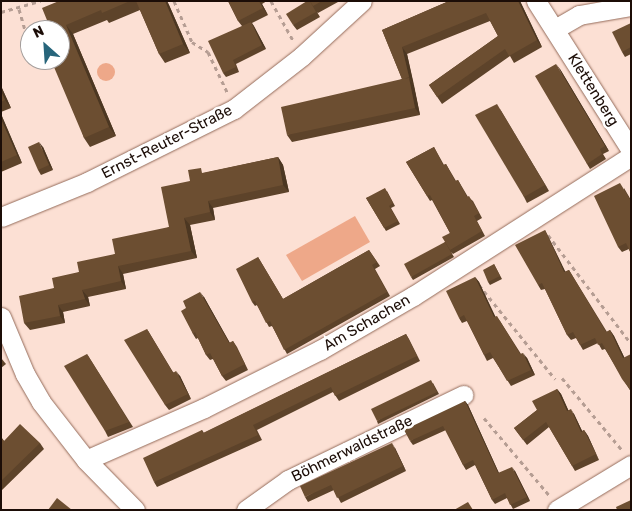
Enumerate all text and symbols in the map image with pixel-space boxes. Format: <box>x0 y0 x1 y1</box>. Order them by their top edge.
north arrow <box>20 20 70 70</box>
text: N <box>30 22 47 42</box>
street label: Klettenberg <box>564 50 622 130</box>
street label: Ernst-Reuter-Straße <box>99 101 235 183</box>
street label: Am Schachen <box>321 291 413 355</box>
street label: Böhmerwaldstraße <box>289 412 415 486</box>

